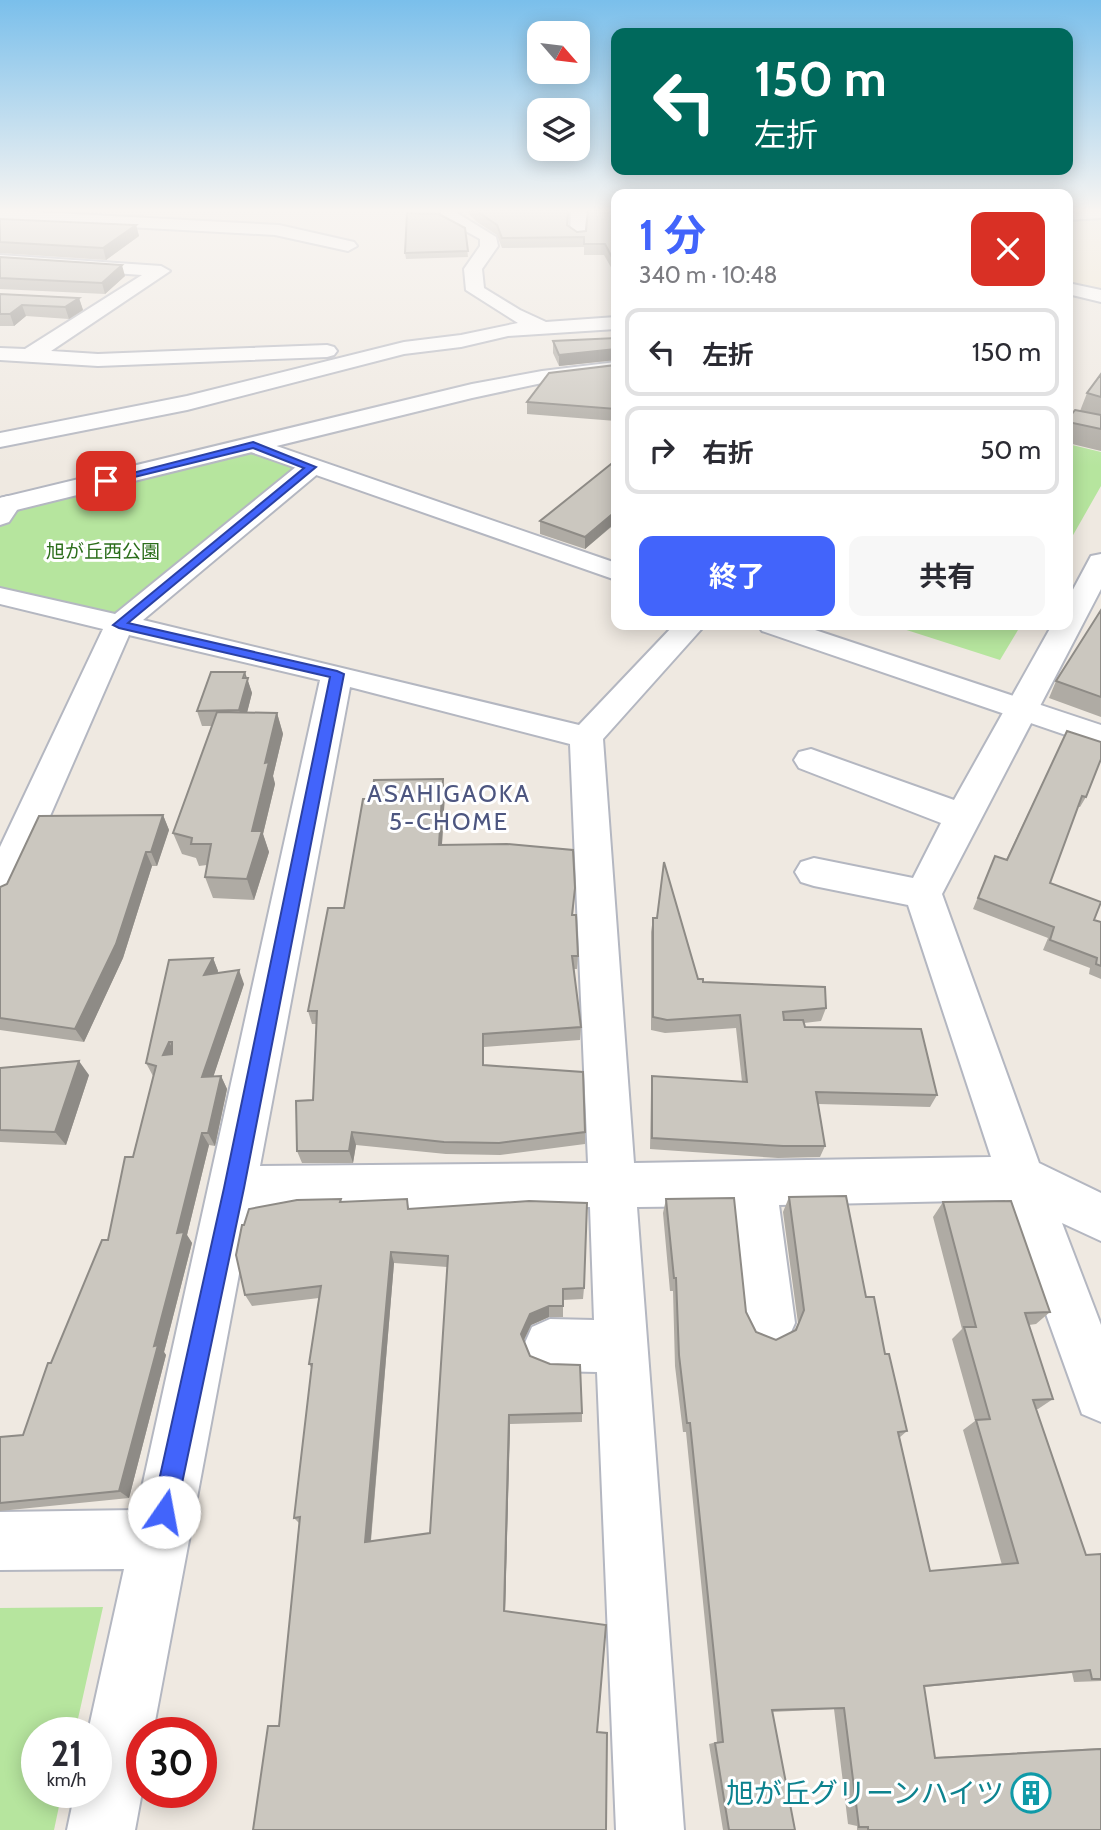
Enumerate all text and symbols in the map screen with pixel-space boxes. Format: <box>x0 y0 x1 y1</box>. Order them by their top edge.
north arrow <box>527 21 590 84</box>
map controls <box>527 21 590 161</box>
text: 150 m <box>754 49 887 108</box>
icon: left <box>639 56 730 147</box>
button: layers <box>527 98 590 161</box>
text: 左折 <box>754 115 818 154</box>
text: 1 分 <box>639 209 706 261</box>
button: close <box>971 212 1045 286</box>
text: 340 m · 10:48 <box>639 261 778 289</box>
icon: left <box>643 333 681 371</box>
text: 150 m <box>972 336 1041 368</box>
text: 左折 <box>702 339 754 371</box>
icon: right <box>643 431 681 469</box>
text: 50 m <box>980 434 1041 466</box>
text: 右折 <box>702 437 754 469</box>
pin <box>76 451 136 511</box>
icon: arrive <box>87 462 125 500</box>
button: 終了 <box>639 536 835 616</box>
button: 共有 <box>849 536 1045 616</box>
park label: 旭が丘西公園 <box>46 540 160 563</box>
district label: ASAHIGAOKA 5-CHOME <box>367 779 531 836</box>
position arrow <box>127 1475 201 1549</box>
speed limit sign: 30 <box>126 1717 217 1808</box>
text: 21 <box>51 1732 82 1775</box>
text: km/h <box>47 1769 86 1791</box>
building icon: 旭が丘グリーンハイツ <box>1010 1772 1052 1814</box>
place label: 旭が丘グリーンハイツ <box>726 1776 1004 1810</box>

